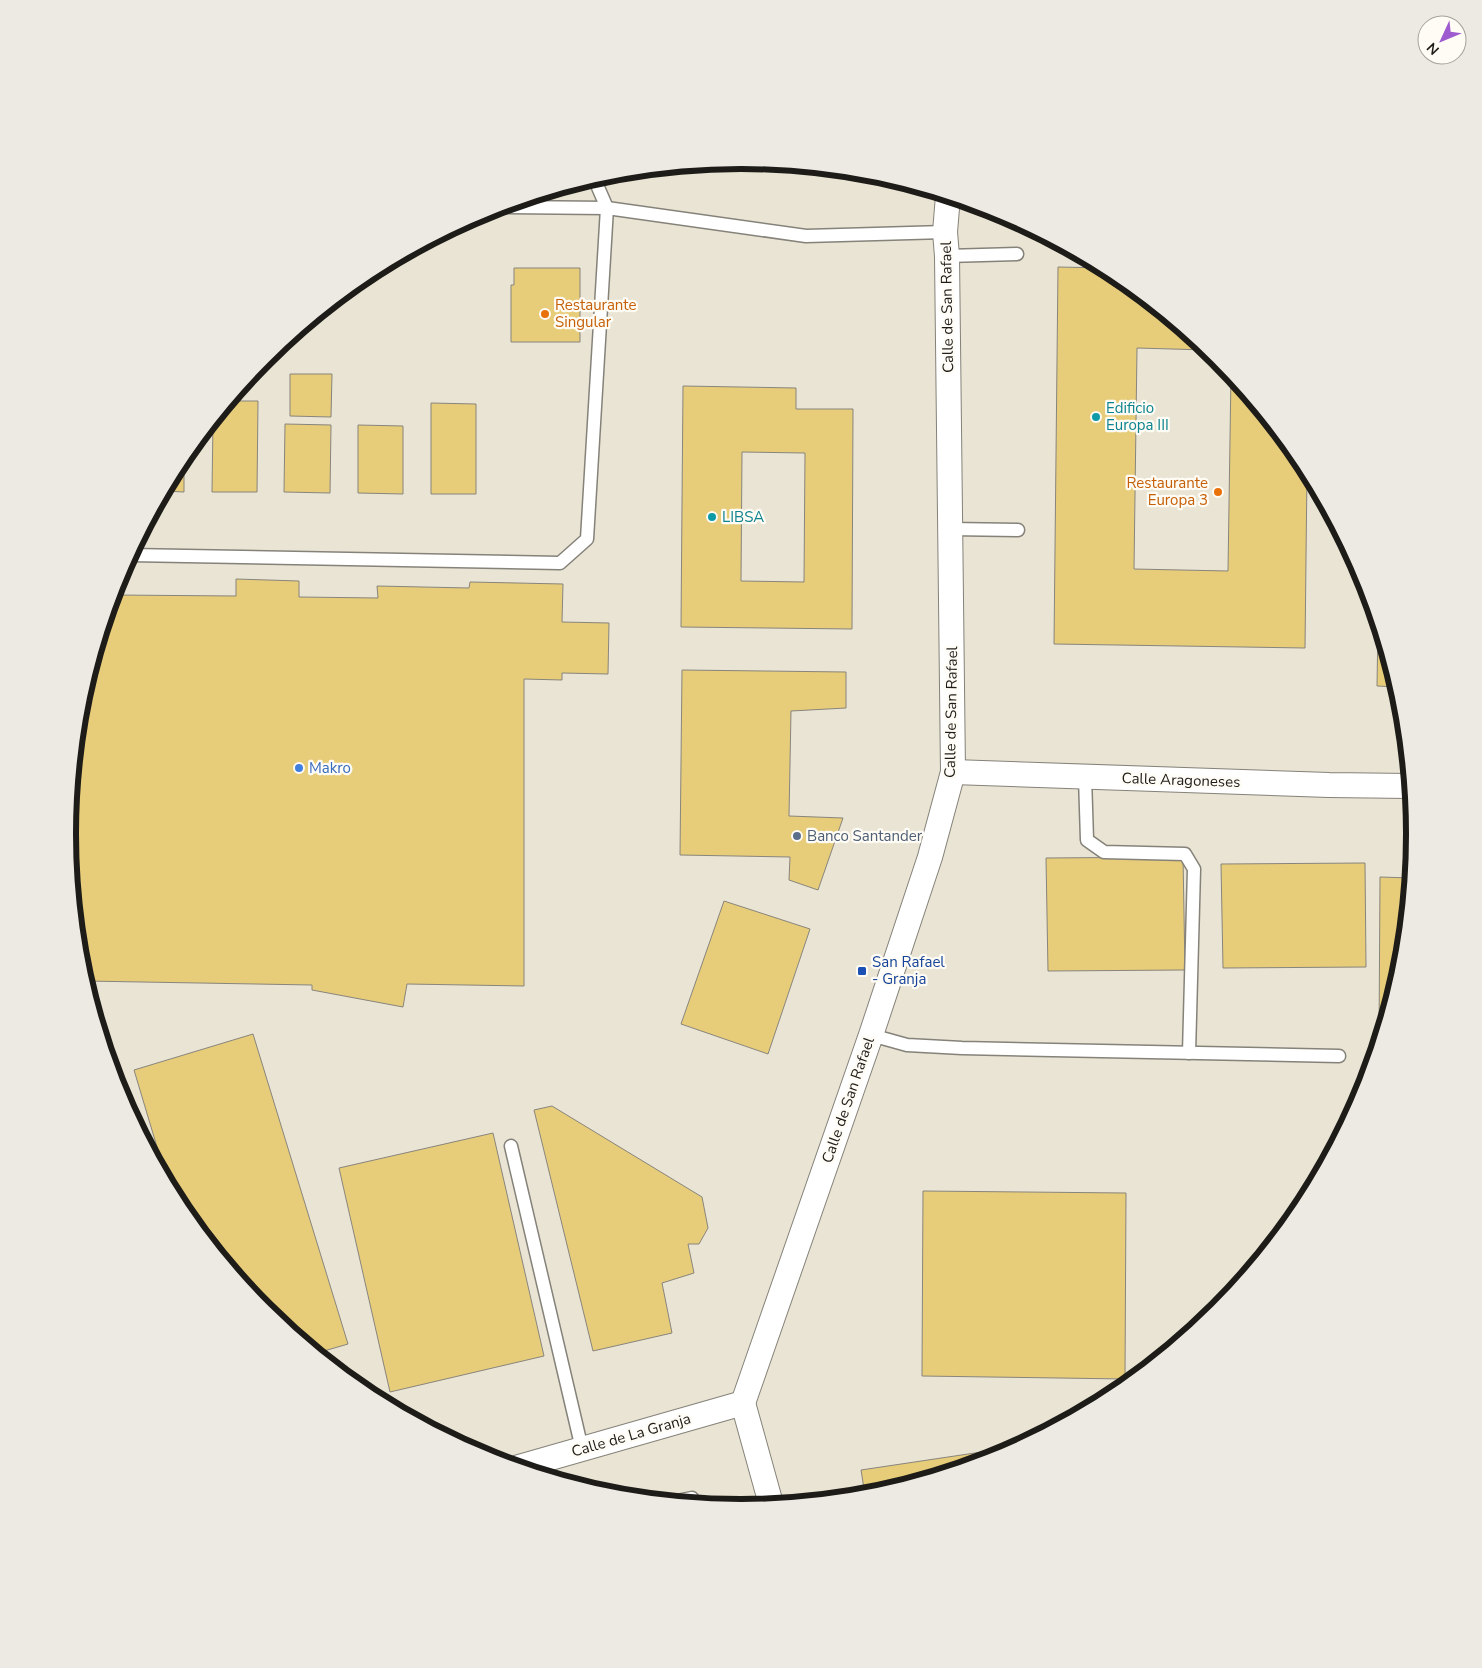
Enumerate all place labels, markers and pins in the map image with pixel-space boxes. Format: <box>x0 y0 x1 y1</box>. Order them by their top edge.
place label: Restaurante Singular <box>555 295 637 332</box>
marker: Restaurante Singular <box>539 308 551 320</box>
place label: Edificio Europa III <box>1106 398 1169 435</box>
marker: Edificio Europa III <box>1090 411 1102 423</box>
place label: Restaurante Europa 3 <box>1126 473 1208 510</box>
marker: Restaurante Europa 3 <box>1212 486 1224 498</box>
place label: LIBSA <box>722 507 764 527</box>
marker: LIBSA <box>706 511 718 523</box>
place label: Makro <box>309 758 351 778</box>
marker: Makro <box>293 762 305 774</box>
place label: Banco Santander <box>807 826 923 846</box>
marker: Banco Santander <box>791 830 803 842</box>
place label: San Rafael - Granja <box>872 952 945 989</box>
marker: San Rafael - Granja <box>856 965 868 977</box>

